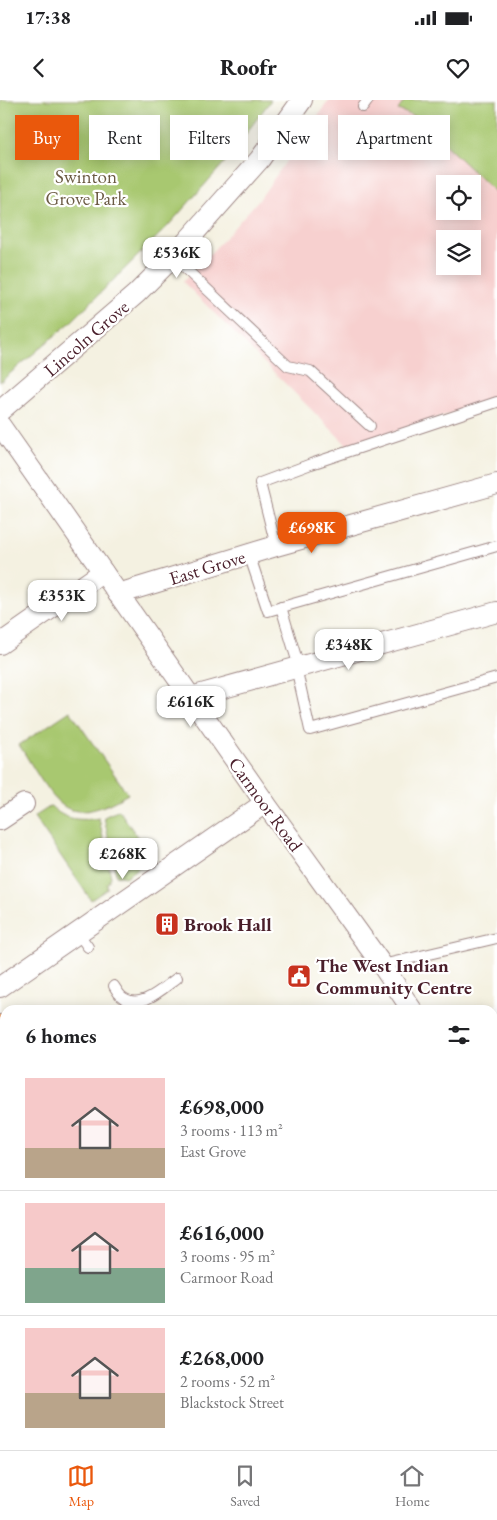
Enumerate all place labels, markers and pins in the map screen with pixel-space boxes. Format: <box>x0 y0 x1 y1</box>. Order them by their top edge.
pin: £536K <box>142 236 212 279</box>
pin: £698K <box>277 512 347 554</box>
pin: £353K <box>27 580 97 622</box>
pin: £348K <box>314 628 384 671</box>
pin: £616K <box>156 686 226 728</box>
pin: £268K <box>88 838 158 880</box>
building icon: Brook Hall <box>154 911 180 937</box>
place label: Brook Hall <box>184 912 272 937</box>
place label: The West Indian Community Centre <box>316 953 472 1000</box>
public building icon: The West Indian Community Centre <box>286 963 312 989</box>

